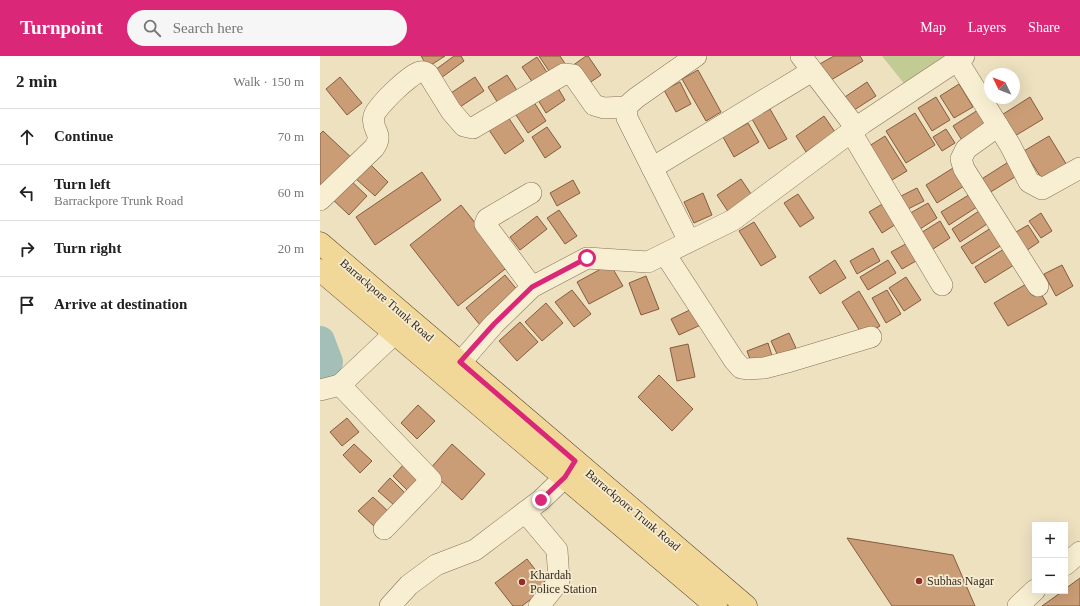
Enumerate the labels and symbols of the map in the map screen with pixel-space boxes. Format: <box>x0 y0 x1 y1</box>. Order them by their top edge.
north arrow <box>984 68 1020 104</box>
route start <box>578 249 596 267</box>
street label: Barrackpore Trunk Road <box>337 256 437 344</box>
street label: Barrackpore Trunk Road <box>583 466 683 554</box>
route end <box>532 491 550 509</box>
place label: Khardah Police Station <box>530 568 597 596</box>
place label: Subhas Nagar <box>927 574 994 588</box>
marker: Subhas Nagar <box>914 576 924 586</box>
marker: Khardah Police Station <box>517 577 527 587</box>

